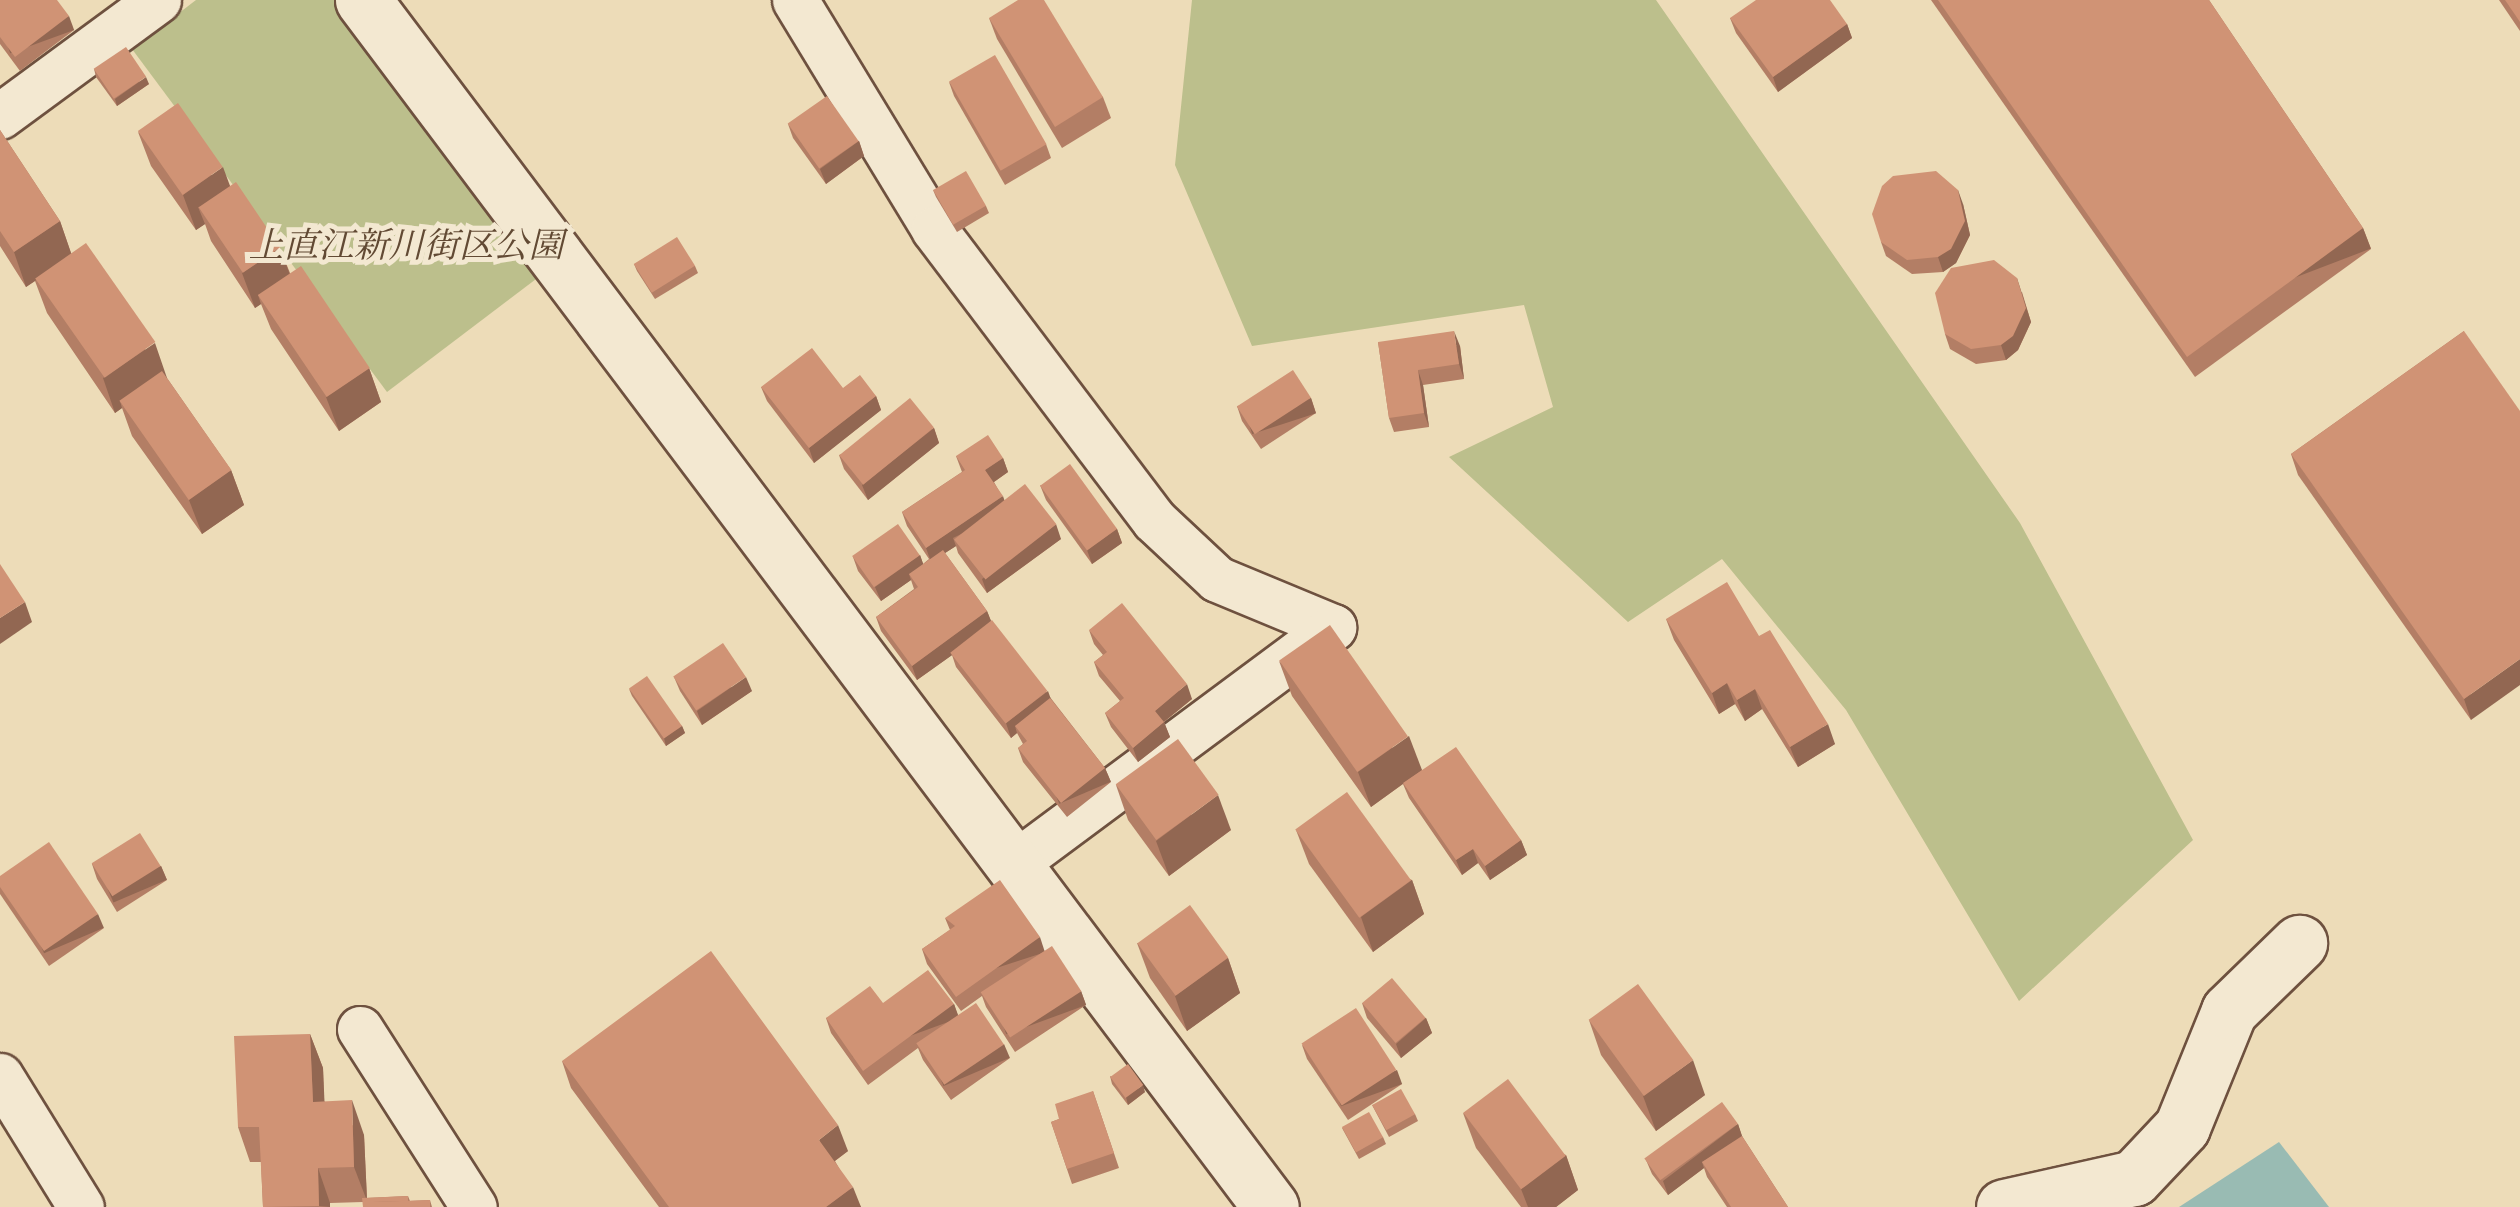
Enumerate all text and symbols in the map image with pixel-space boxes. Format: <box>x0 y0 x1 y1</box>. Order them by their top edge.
park label: 上直江新川街区公園 <box>249 228 563 270</box>

